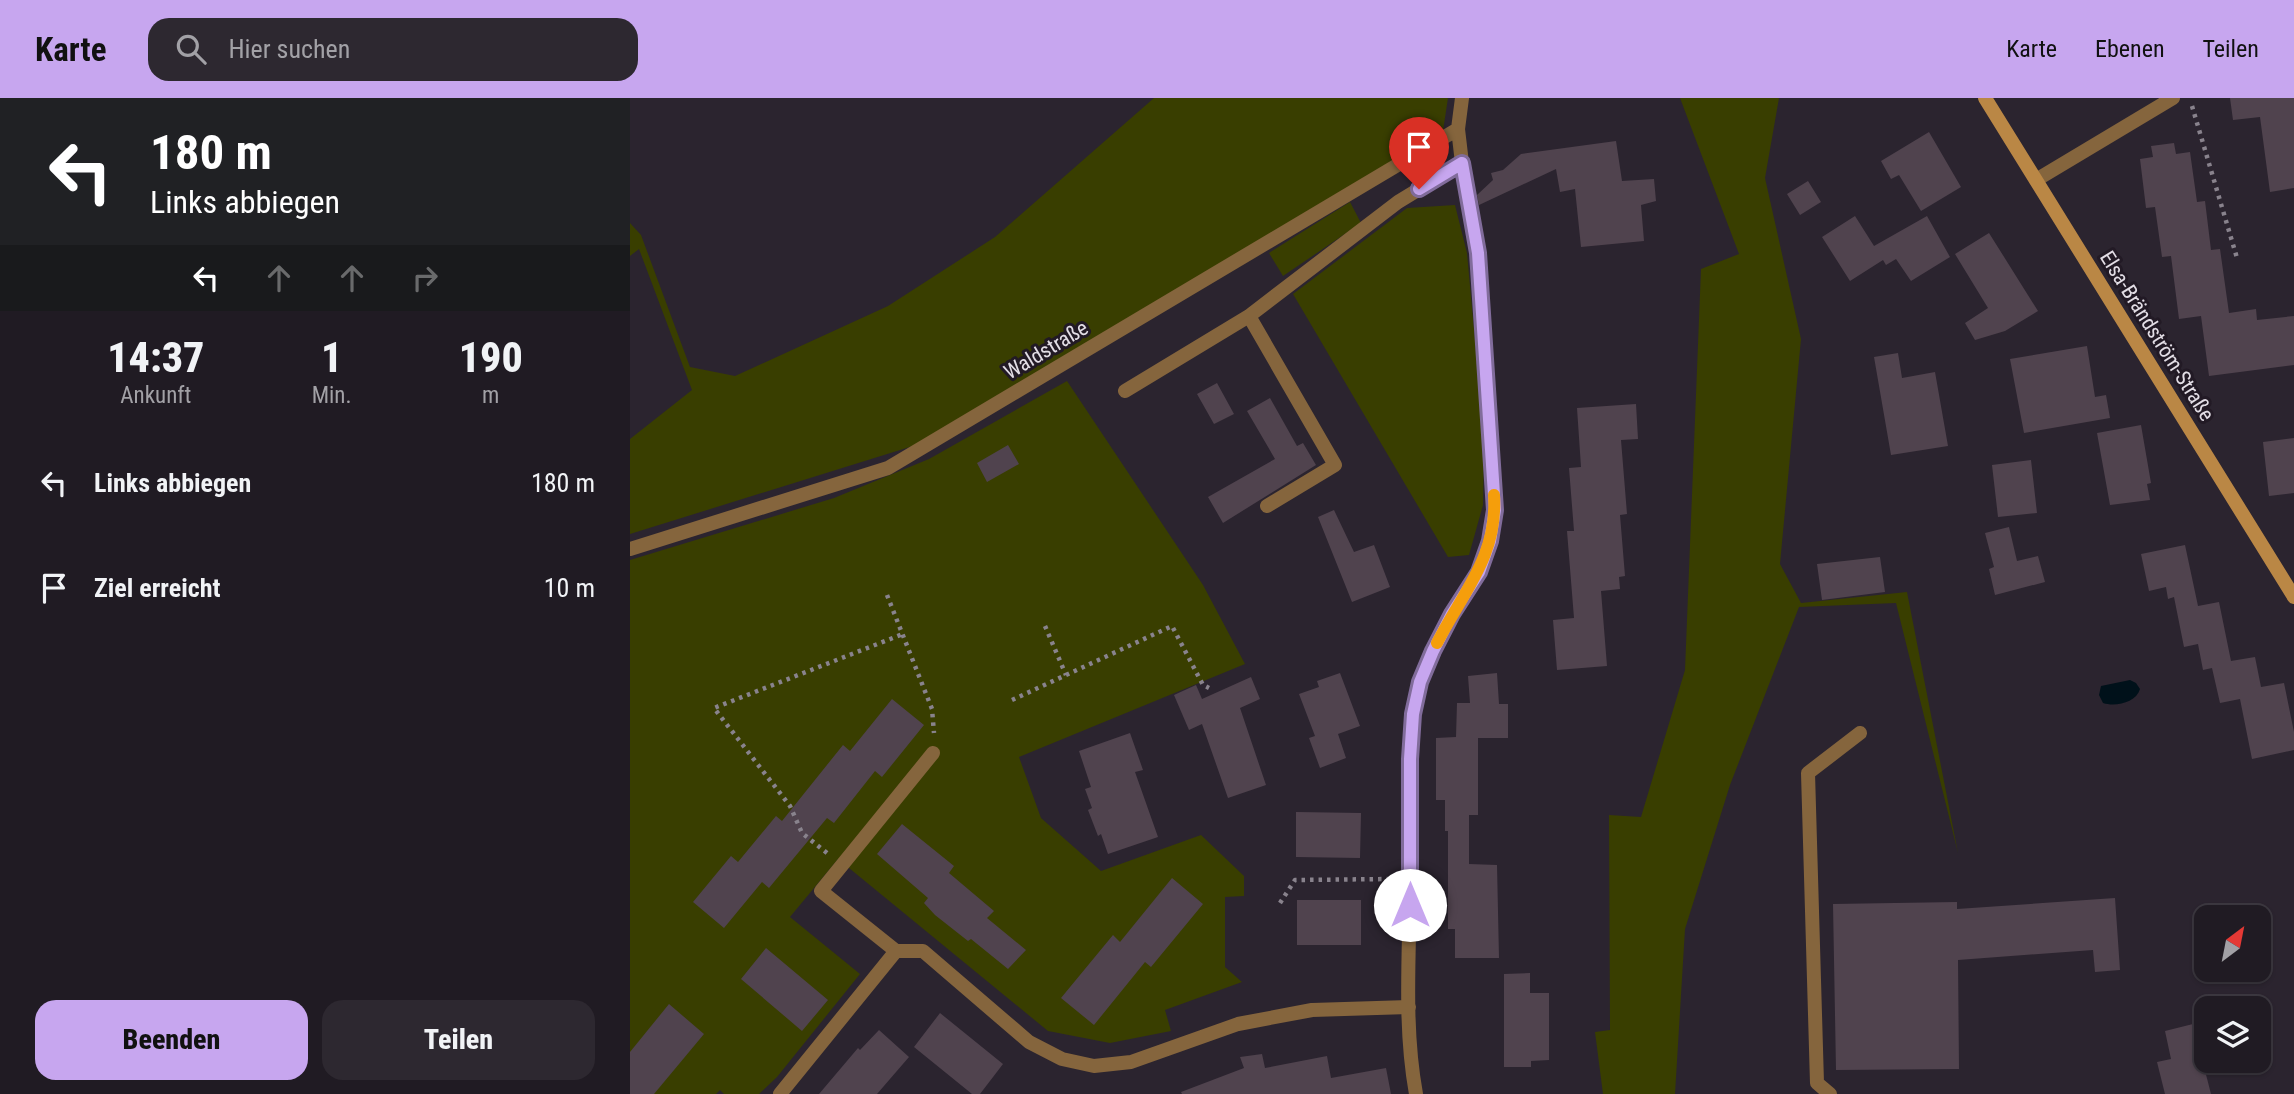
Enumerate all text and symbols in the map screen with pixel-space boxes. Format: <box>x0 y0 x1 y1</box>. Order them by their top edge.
search box <box>148 18 638 81</box>
text: Karte <box>35 30 106 69</box>
icon: search <box>172 30 210 68</box>
text: Hier suchen <box>228 34 350 64</box>
text: Karte <box>2006 35 2057 63</box>
text: Ebenen <box>2095 35 2165 63</box>
text: Teilen <box>2203 35 2259 63</box>
pin <box>1389 117 1449 189</box>
text: 180 m <box>150 124 272 181</box>
icon: left <box>35 126 126 217</box>
icon: arrive <box>1400 128 1438 166</box>
text: Links abbiegen <box>150 183 340 221</box>
street label: Elsa-Brändström-Straße <box>2095 247 2219 425</box>
icon: left <box>187 259 225 297</box>
icon: ahead <box>260 259 298 297</box>
icon: ahead <box>333 259 371 297</box>
icon: right <box>406 259 444 297</box>
street label: Waldstraße <box>1000 316 1092 384</box>
text: 14:37 <box>107 333 204 382</box>
text: 1 <box>321 333 342 382</box>
text: 190 <box>459 333 523 382</box>
text: Ankunft <box>120 382 191 409</box>
text: Min. <box>312 382 352 409</box>
text: m <box>482 382 499 409</box>
icon: left <box>35 464 73 502</box>
text: Links abbiegen <box>94 468 251 498</box>
text: 180 m <box>531 468 595 498</box>
icon: arrive <box>35 569 73 607</box>
text: Ziel erreicht <box>94 573 220 603</box>
text: 10 m <box>544 573 595 603</box>
position arrow <box>1373 868 1447 942</box>
north arrow <box>2194 905 2272 982</box>
map controls <box>2194 905 2271 1073</box>
button: layers <box>2194 996 2271 1073</box>
button: Beenden <box>35 1000 308 1080</box>
button: Teilen <box>322 1000 595 1080</box>

